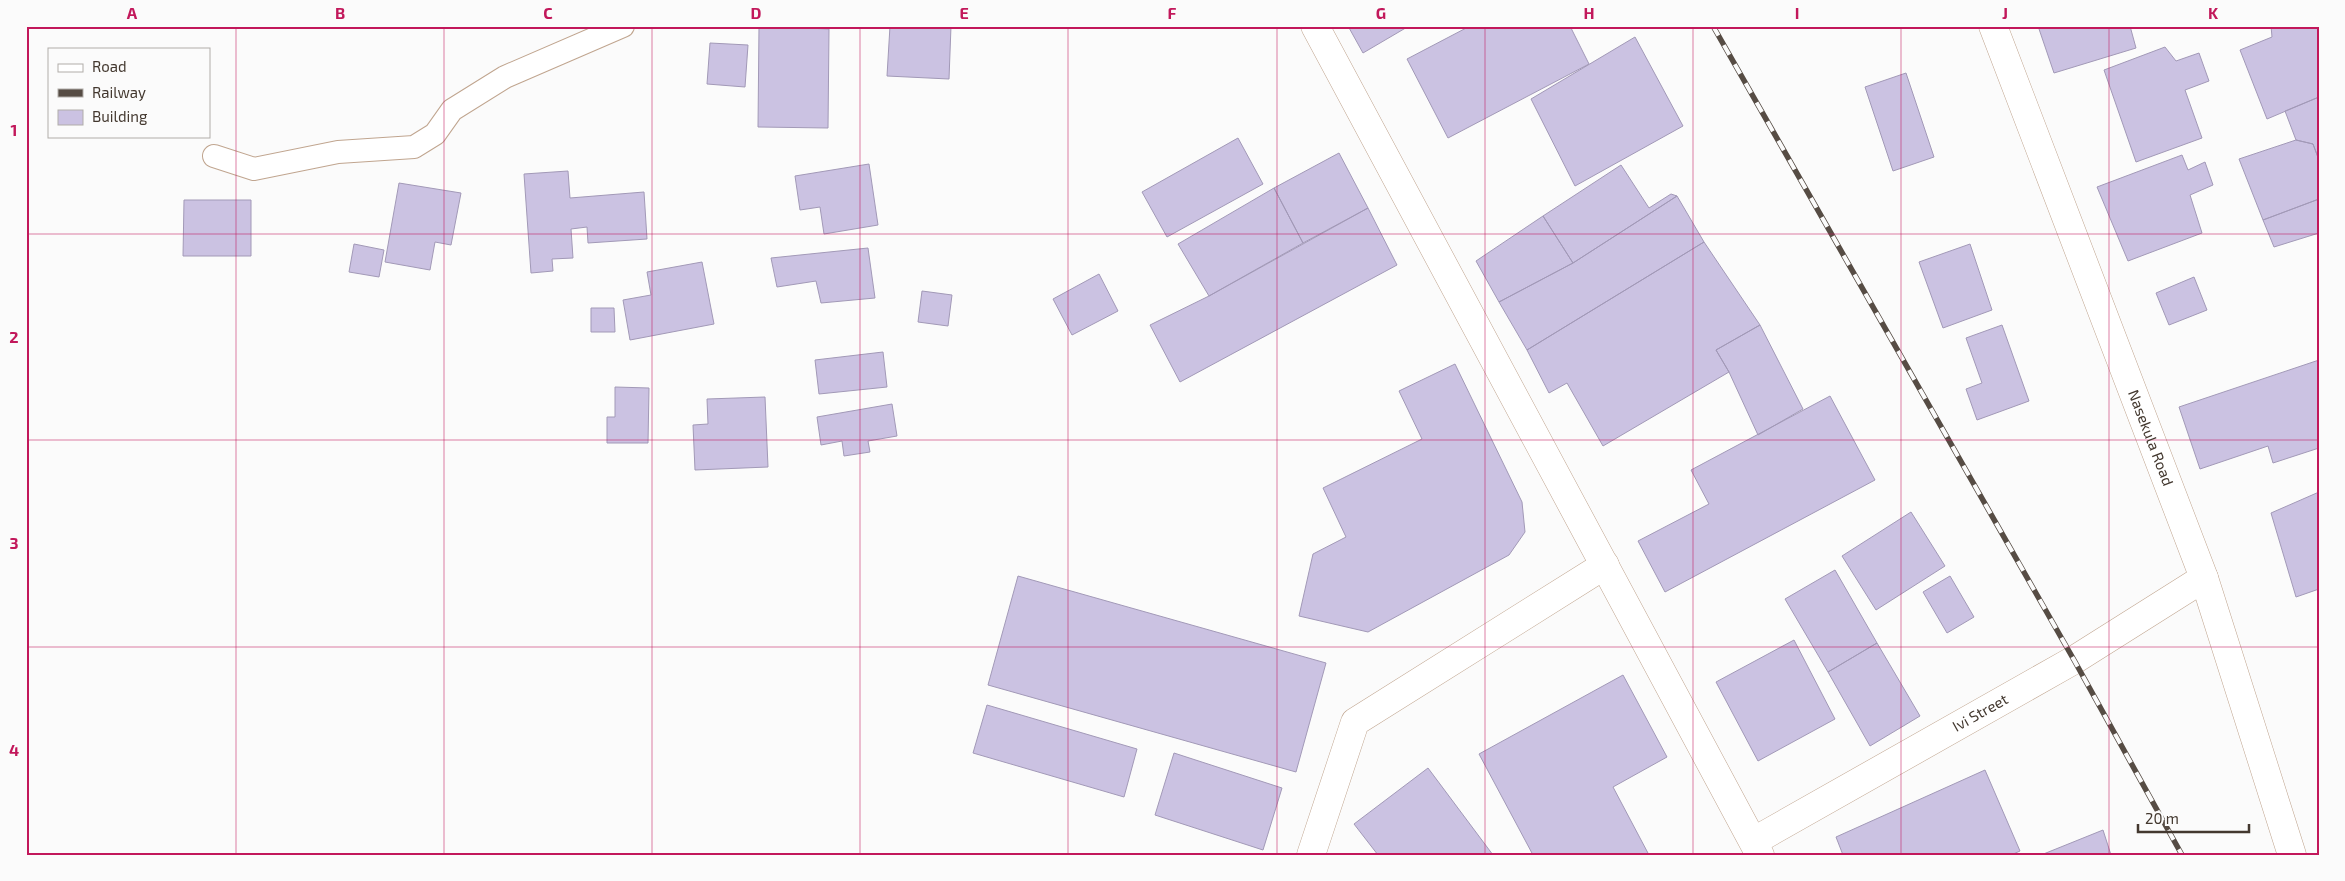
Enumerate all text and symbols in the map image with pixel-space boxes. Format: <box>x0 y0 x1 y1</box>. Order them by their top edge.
text: A <box>127 3 138 22</box>
text: B <box>335 3 345 22</box>
text: C <box>543 3 553 22</box>
text: D <box>751 3 762 22</box>
text: E <box>959 3 969 22</box>
text: F <box>1168 3 1177 22</box>
text: G <box>1376 3 1386 22</box>
text: H <box>1583 3 1595 22</box>
text: I <box>1795 3 1799 22</box>
text: J <box>2002 3 2008 22</box>
text: K <box>2208 3 2219 22</box>
legend <box>48 48 210 138</box>
text: Road <box>92 57 127 75</box>
text: Railway <box>92 83 146 101</box>
text: Building <box>92 107 148 125</box>
text: 1 <box>11 120 17 139</box>
text: 2 <box>9 327 19 346</box>
street label: Nasekula Road <box>2125 387 2178 488</box>
text: 3 <box>9 533 19 552</box>
street label: Ivi Street <box>1949 689 2011 735</box>
text: 4 <box>9 740 19 759</box>
scale bar <box>2138 801 2249 833</box>
text: 20 m <box>2145 809 2179 827</box>

